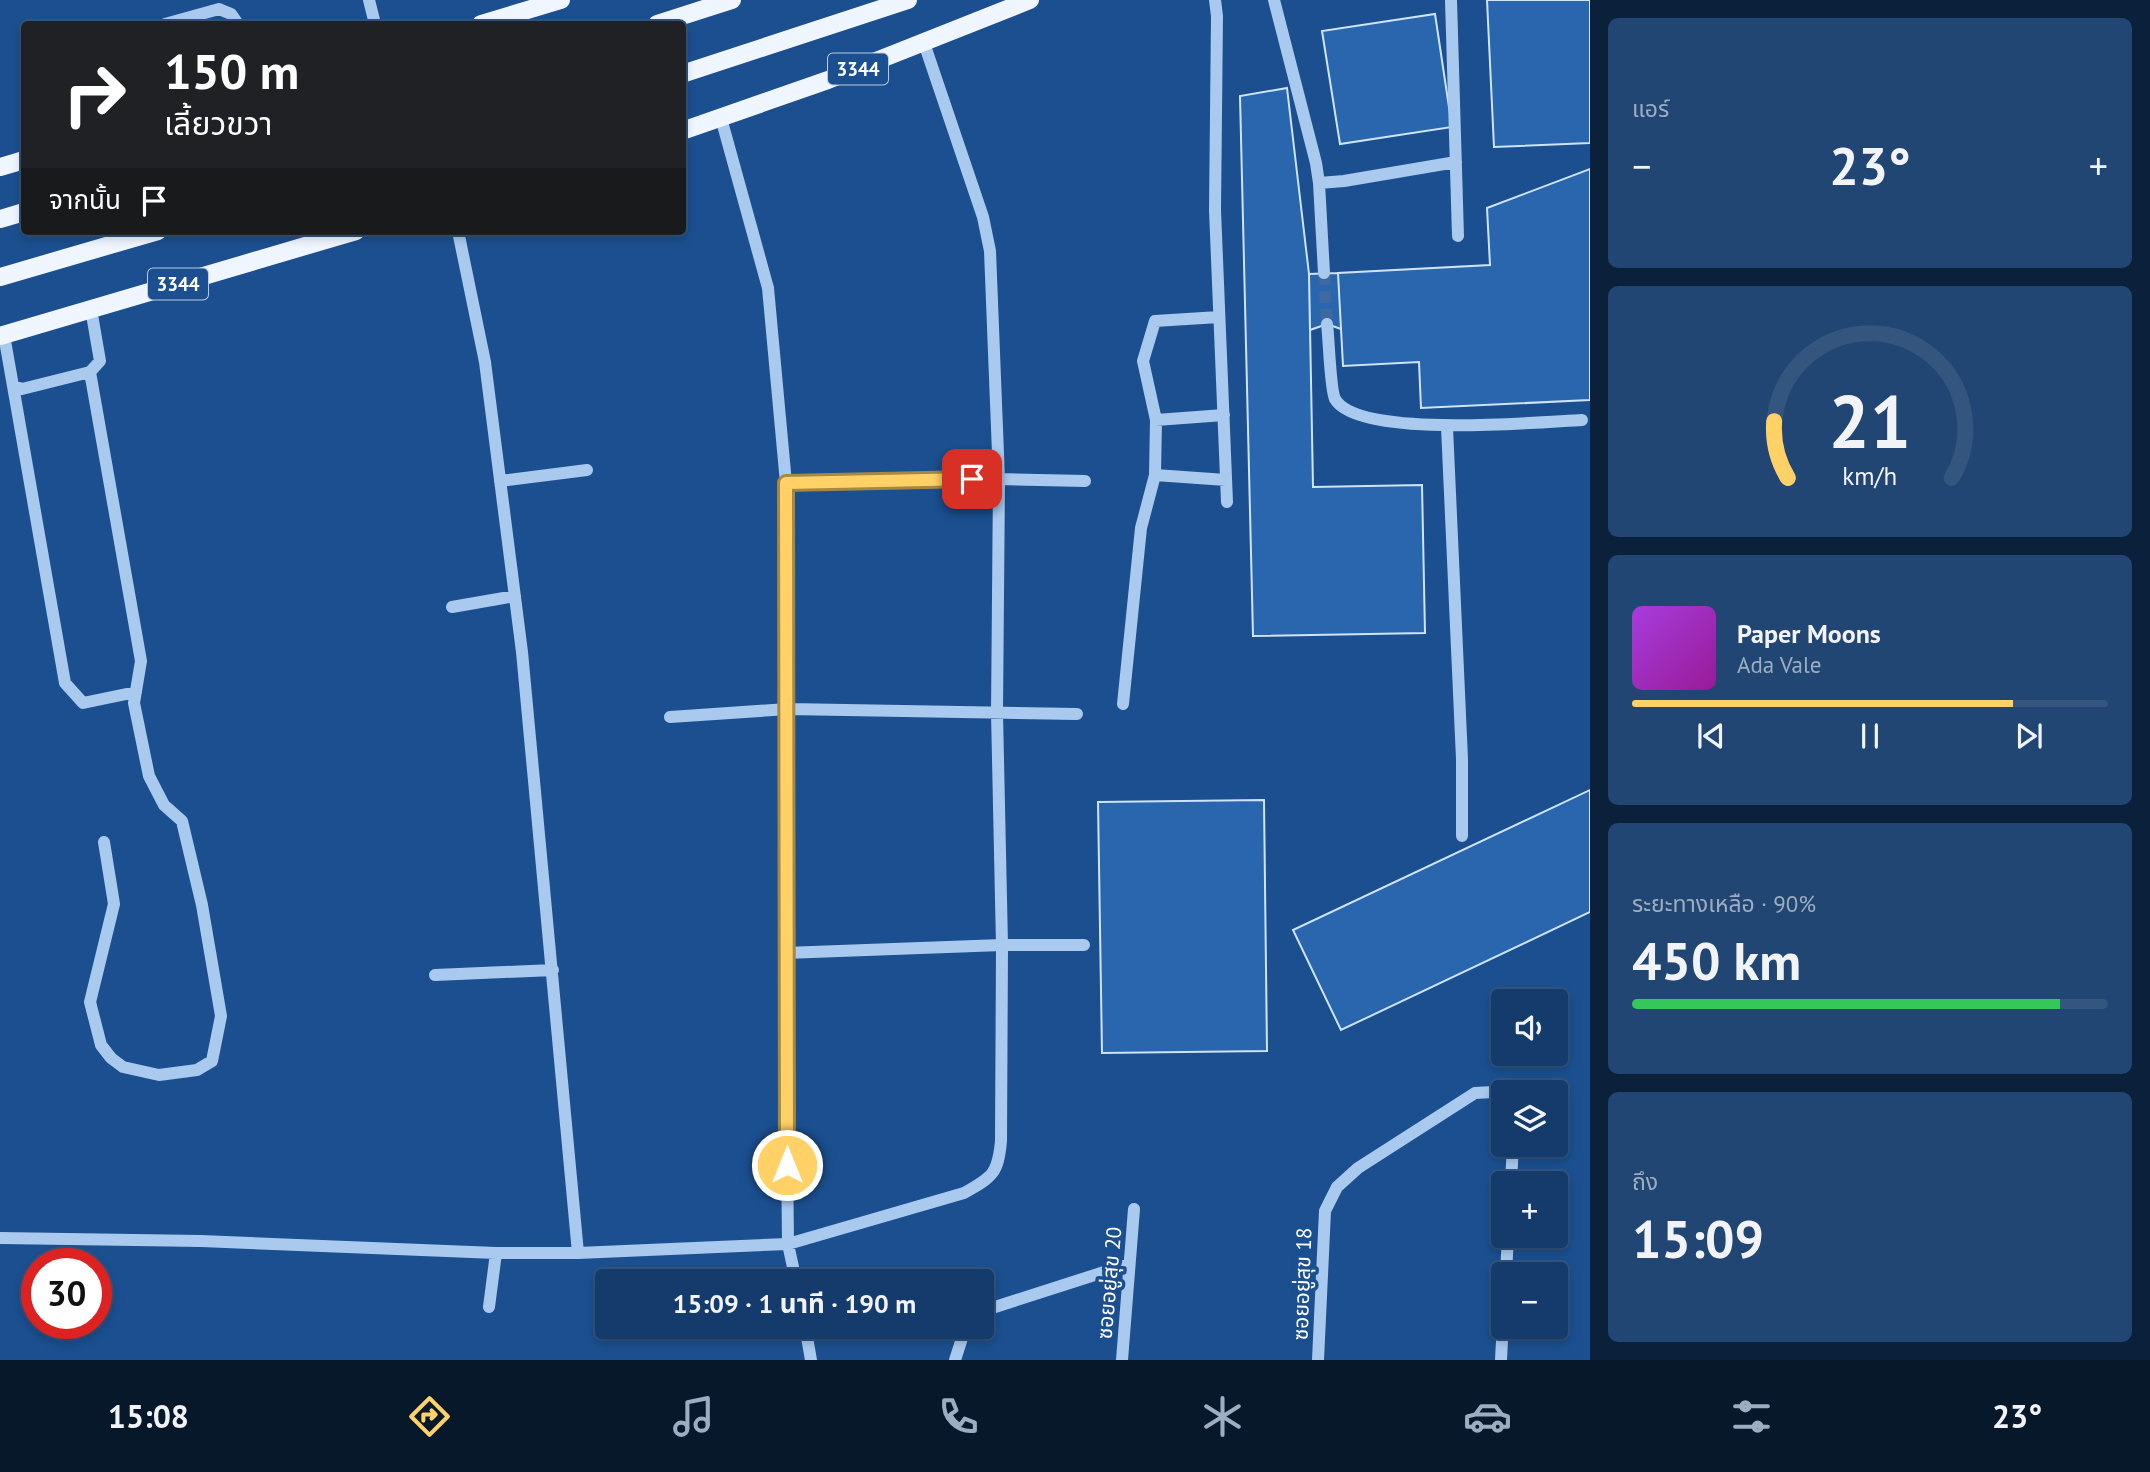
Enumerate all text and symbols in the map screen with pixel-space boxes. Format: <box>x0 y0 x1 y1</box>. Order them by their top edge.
text: 150 m <box>164 39 299 103</box>
icon: right <box>49 49 140 140</box>
road number: 3344 <box>828 54 888 85</box>
text: แอร์ <box>1632 94 1669 123</box>
text: เลี้ยวขวา <box>164 102 272 144</box>
text: 23° <box>1829 132 1911 199</box>
text: − <box>1632 141 1651 190</box>
text: + <box>2089 141 2108 190</box>
icon: arrive <box>135 182 173 220</box>
text: จากนั้น <box>49 183 121 216</box>
road number: 3344 <box>148 268 208 300</box>
text: 21 <box>1829 374 1911 468</box>
pin <box>942 449 1002 509</box>
text: km/h <box>1843 459 1897 491</box>
icon: arrive <box>953 460 991 498</box>
text: Paper Moons <box>1737 617 1881 650</box>
text: Ada Vale <box>1737 650 1821 679</box>
icon: previous <box>1692 717 1730 755</box>
icon: pause <box>1851 717 1889 755</box>
icon: next <box>2010 717 2048 755</box>
text: ระยะทางเหลือ · 90% <box>1632 889 1816 918</box>
text: 450 km <box>1632 927 1801 994</box>
map controls <box>1491 989 1568 1339</box>
button: sound <box>1491 989 1568 1066</box>
button: layers <box>1491 1080 1568 1157</box>
position arrow <box>750 1128 824 1202</box>
text: ถึง <box>1632 1167 1658 1196</box>
button: + <box>1491 1171 1568 1248</box>
text: 15:09 <box>1632 1205 1764 1272</box>
street label: ซอยอยู่สุข 20 <box>1091 1226 1127 1340</box>
street label: ซอยอยู่สุข 18 <box>1287 1227 1317 1341</box>
speed limit sign: 30 <box>21 1248 112 1339</box>
button: − <box>1491 1262 1568 1339</box>
text: 15:09 · 1 นาที · 190 m <box>673 1287 916 1320</box>
icon: directions <box>405 1392 454 1441</box>
icon: music <box>669 1392 718 1441</box>
icon: phone <box>934 1392 983 1441</box>
icon: climate <box>1198 1392 1247 1441</box>
icon: car <box>1463 1392 1512 1441</box>
icon: filters <box>1727 1392 1776 1441</box>
text: 15:08 <box>108 1395 189 1437</box>
text: 23° <box>1992 1395 2042 1437</box>

